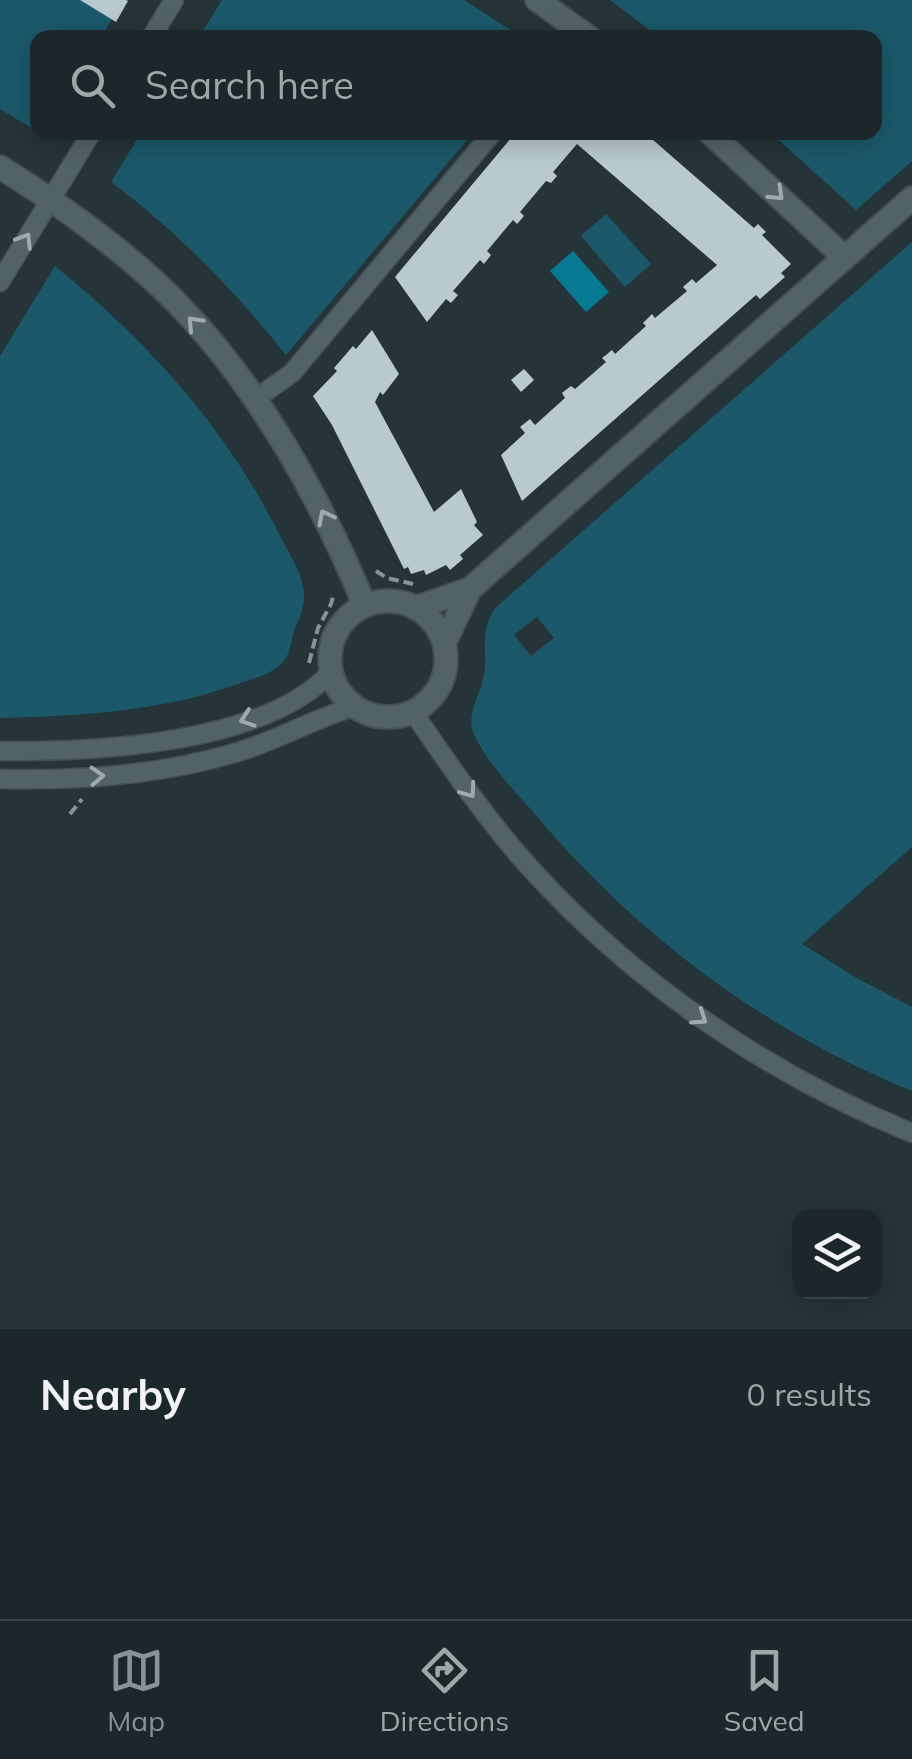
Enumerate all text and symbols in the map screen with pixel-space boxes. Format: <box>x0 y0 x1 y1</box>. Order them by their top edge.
search box <box>30 30 882 140</box>
icon: search <box>65 58 120 113</box>
text: Search here <box>145 61 354 109</box>
one-way arrow <box>766 182 784 200</box>
one-way arrow <box>13 233 32 251</box>
one-way arrow <box>188 317 206 335</box>
one-way arrow <box>318 509 337 527</box>
one-way arrow <box>239 708 256 728</box>
one-way arrow <box>90 766 106 787</box>
one-way arrow <box>457 780 475 798</box>
one-way arrow <box>690 1005 708 1024</box>
map controls <box>792 1209 882 1299</box>
button: layers <box>792 1209 882 1299</box>
text: Nearby <box>40 1368 186 1421</box>
text: 0 results <box>747 1374 872 1414</box>
tab: Map <box>107 1643 165 1738</box>
tab: Directions <box>380 1643 509 1738</box>
tab: Saved <box>724 1643 805 1738</box>

